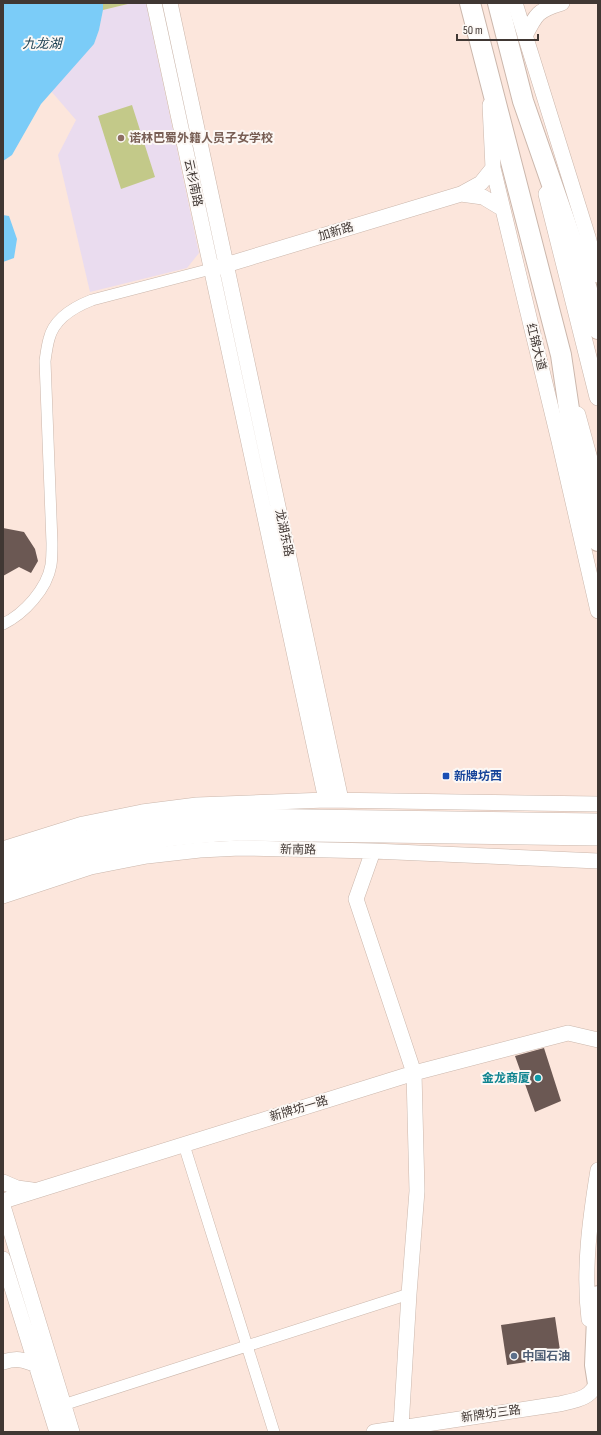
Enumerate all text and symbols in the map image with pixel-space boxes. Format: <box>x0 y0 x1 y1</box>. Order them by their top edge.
scale bar <box>457 16 538 42</box>
text: 50 m <box>463 23 483 38</box>
water label: 九龙湖 <box>22 36 63 52</box>
place label: 诺林巴蜀外籍人员子女学校 <box>129 131 273 146</box>
marker: 诺林巴蜀外籍人员子女学校 <box>116 133 126 143</box>
street label: 云杉南路 <box>181 158 205 208</box>
street label: 加新路 <box>317 220 355 244</box>
street label: 红锦大道 <box>523 322 549 372</box>
street label: 龙湖东路 <box>272 508 296 558</box>
place label: 新牌坊西 <box>454 769 502 784</box>
marker: 新牌坊西 <box>441 771 451 781</box>
street label: 新南路 <box>280 842 316 858</box>
place label: 金龙商厦 <box>482 1071 530 1086</box>
marker: 金龙商厦 <box>533 1073 543 1083</box>
street label: 新牌坊一路 <box>268 1093 330 1125</box>
place label: 中国石油 <box>522 1349 570 1364</box>
marker: 中国石油 <box>509 1351 519 1361</box>
street label: 新牌坊三路 <box>460 1402 522 1426</box>

